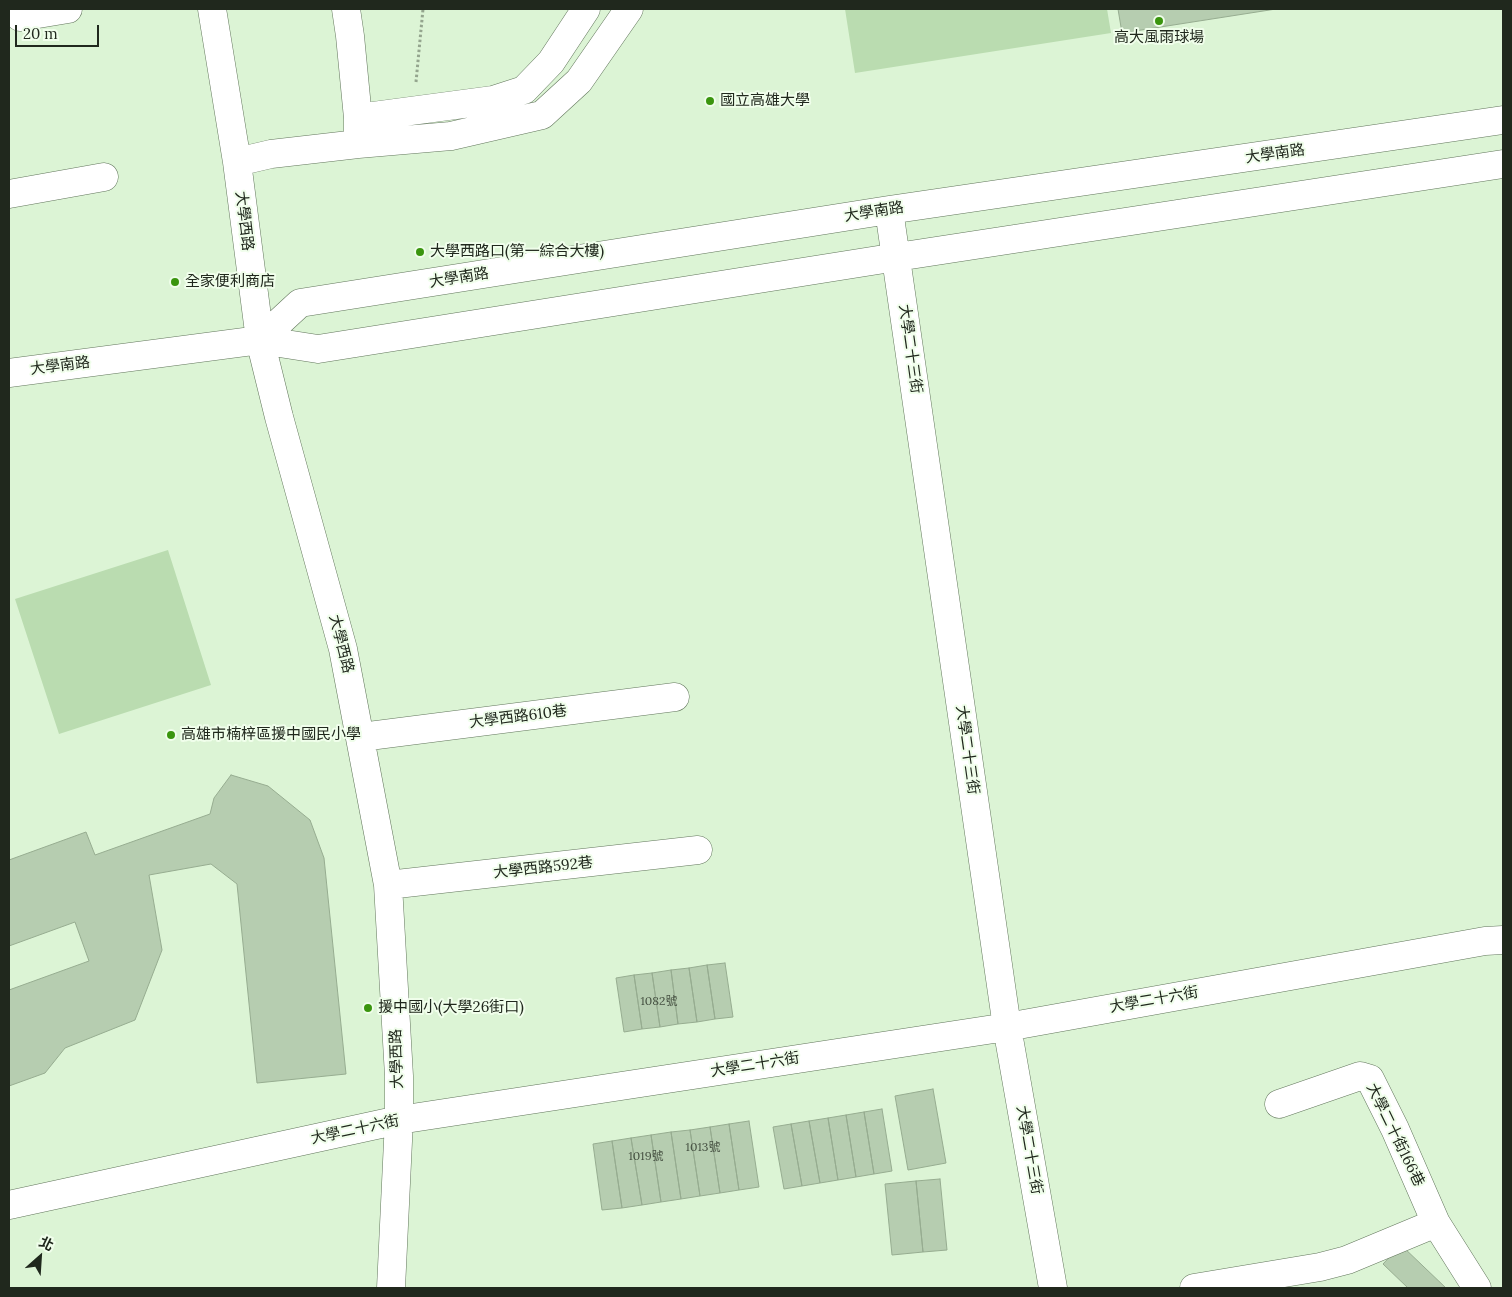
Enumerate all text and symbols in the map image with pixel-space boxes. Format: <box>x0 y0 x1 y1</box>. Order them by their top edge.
scale bar <box>18 15 101 47</box>
marker: 高大風雨球場 <box>1153 15 1165 27</box>
text: 20 m <box>23 24 58 43</box>
place label: 高大風雨球場 <box>1114 29 1204 47</box>
place label: 國立高雄大學 <box>720 92 810 110</box>
marker: 國立高雄大學 <box>704 95 716 107</box>
street label: 大學南路 <box>1244 141 1306 167</box>
street label: 大學西路 <box>231 190 257 252</box>
street label: 大學南路 <box>843 198 905 226</box>
place label: 大學西路口(第一綜合大樓) <box>430 243 604 261</box>
marker: 大學西路口(第一綜合大樓) <box>414 246 426 258</box>
street label: 大學南路 <box>428 264 490 292</box>
place label: 全家便利商店 <box>185 273 275 291</box>
marker: 全家便利商店 <box>169 276 181 288</box>
street label: 大學二十三街 <box>895 303 925 395</box>
street label: 大學南路 <box>29 353 91 379</box>
street label: 大學西路 <box>325 613 357 675</box>
street label: 大學西路610巷 <box>468 702 568 732</box>
street label: 大學二十三街 <box>952 704 982 796</box>
place label: 高雄市楠梓區援中國民小學 <box>181 726 361 744</box>
marker: 高雄市楠梓區援中國民小學 <box>165 729 177 741</box>
street label: 大學西路592巷 <box>492 854 594 882</box>
street label: 大學二十六街 <box>1108 983 1200 1017</box>
house number: 1082號 <box>640 995 678 1009</box>
place label: 援中國小(大學26街口) <box>378 999 524 1017</box>
marker: 援中國小(大學26街口) <box>362 1002 374 1014</box>
street label: 大學西路 <box>387 1029 407 1089</box>
street label: 大學二十六街 <box>709 1049 801 1081</box>
street label: 大學二十街166巷 <box>1362 1080 1428 1190</box>
street label: 大學二十三街 <box>1012 1104 1046 1196</box>
street label: 大學二十六街 <box>309 1112 401 1148</box>
house number: 1013號 <box>686 1141 720 1155</box>
house number: 1019號 <box>628 1150 664 1164</box>
north arrow <box>15 1232 65 1282</box>
text: 北 <box>36 1232 57 1255</box>

